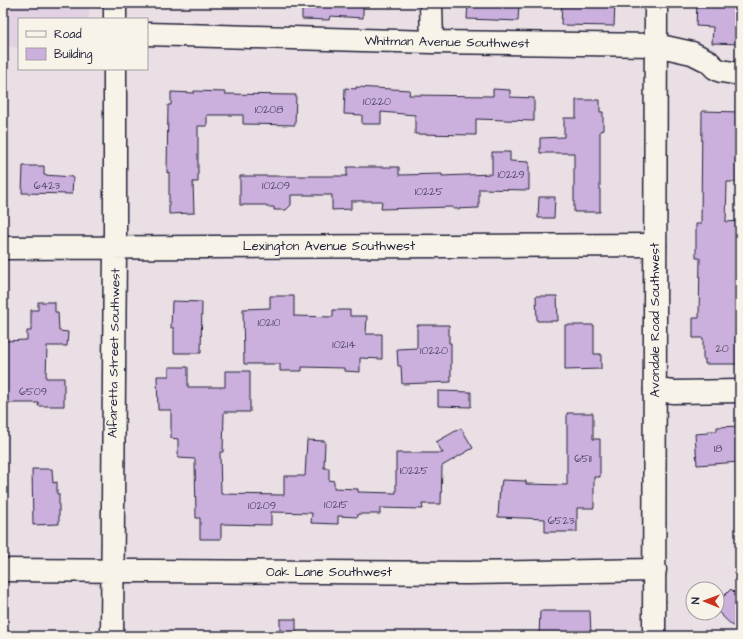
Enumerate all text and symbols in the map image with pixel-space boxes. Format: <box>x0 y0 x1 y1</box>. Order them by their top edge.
legend <box>18 18 148 70</box>
text: Road <box>54 26 82 43</box>
street label: Whitman Avenue Southwest <box>364 32 530 52</box>
text: Building <box>54 46 92 64</box>
house number: 10220 <box>363 94 391 109</box>
house number: 10208 <box>255 102 283 117</box>
house number: 10229 <box>497 167 525 182</box>
house number: 6423 <box>34 178 61 193</box>
house number: 10209 <box>262 178 290 193</box>
house number: 10225 <box>415 184 444 199</box>
street label: Lexington Avenue Southwest <box>243 237 416 256</box>
street label: Avondale Road Southwest <box>646 242 664 397</box>
street label: Alfaretta Street Southwest <box>104 267 124 438</box>
house number: 10210 <box>258 315 281 330</box>
house number: 10214 <box>332 337 356 352</box>
house number: 20 <box>715 341 729 356</box>
house number: 10220 <box>420 343 448 358</box>
house number: 6509 <box>19 384 47 399</box>
house number: 18 <box>714 441 722 456</box>
house number: 6511 <box>574 451 592 466</box>
house number: 10225 <box>400 463 429 478</box>
house number: 10215 <box>324 497 348 512</box>
house number: 10209 <box>248 498 276 513</box>
house number: 6523 <box>548 513 575 528</box>
street label: Oak Lane Southwest <box>266 563 393 581</box>
north arrow <box>685 581 725 621</box>
text: N <box>688 597 703 604</box>

